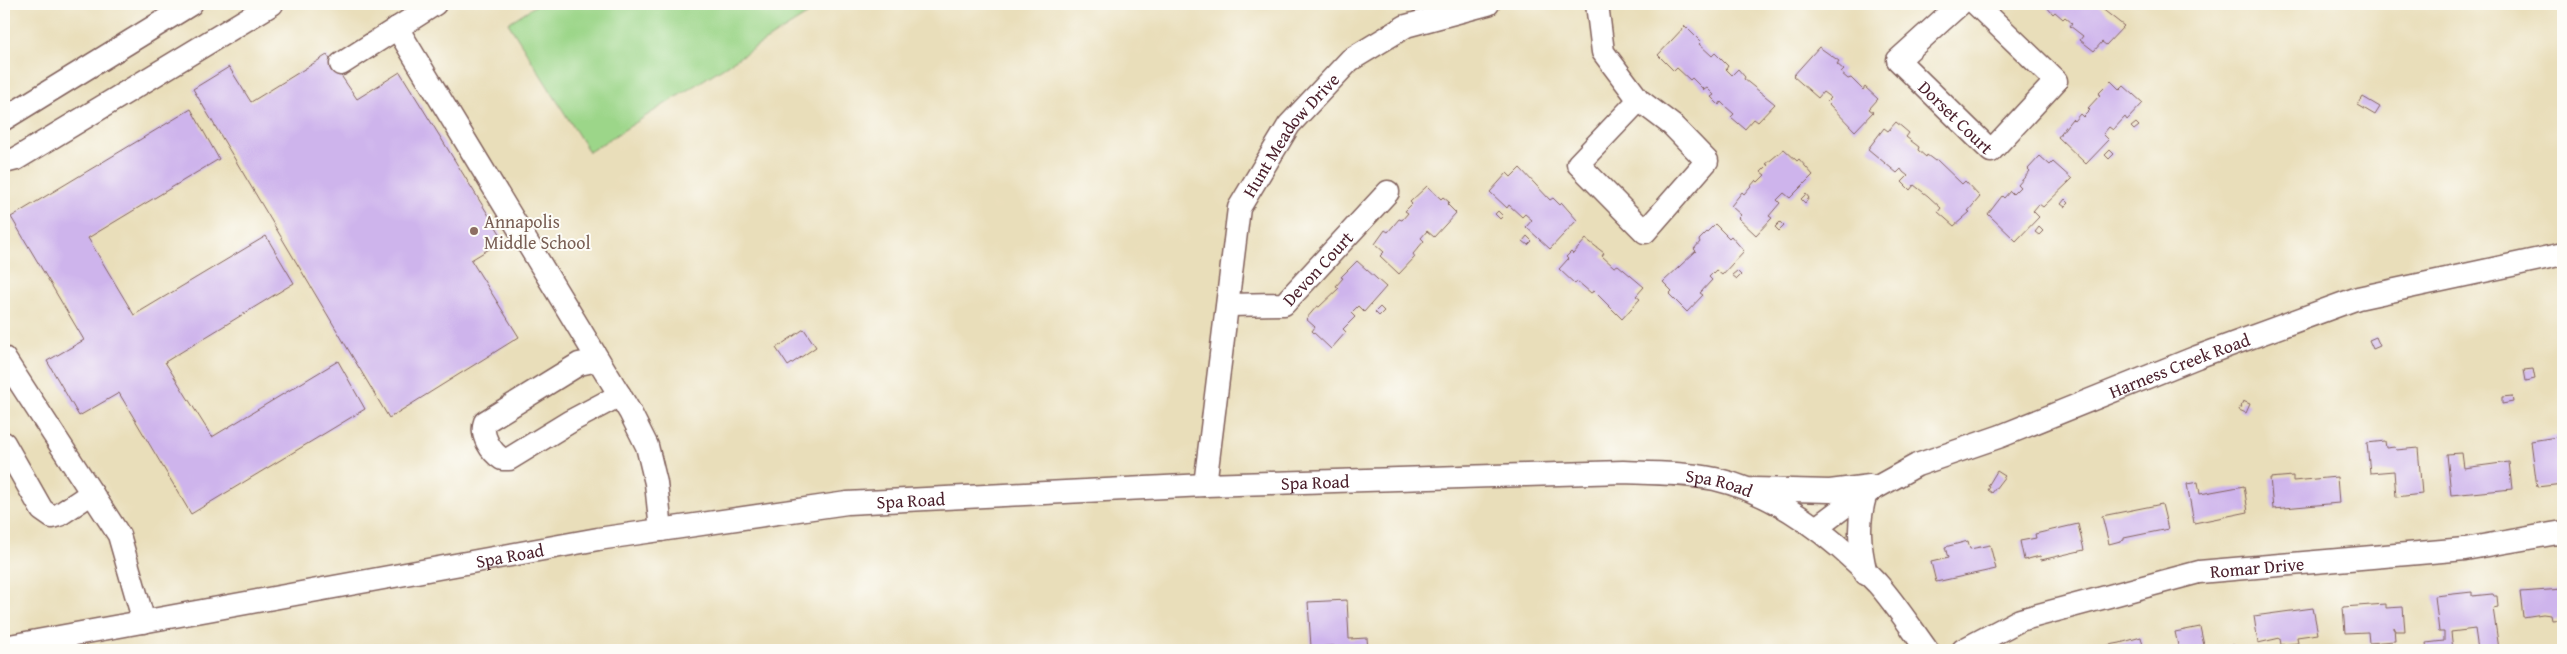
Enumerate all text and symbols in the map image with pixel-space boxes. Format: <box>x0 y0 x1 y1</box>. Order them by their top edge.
street label: Hunt Meadow Drive <box>1235 66 1345 202</box>
street label: Dorset Court <box>1912 74 2000 161</box>
place label: Annapolis Middle School <box>484 208 591 256</box>
street label: Devon Court <box>1276 224 1360 312</box>
marker: Annapolis Middle School <box>468 225 480 237</box>
street label: Harness Creek Road <box>2105 325 2254 405</box>
street label: Spa Road <box>1684 461 1757 504</box>
street label: Spa Road <box>1280 467 1350 496</box>
street label: Spa Road <box>876 485 946 515</box>
street label: Spa Road <box>474 536 546 574</box>
street label: Romar Drive <box>2209 549 2305 585</box>

